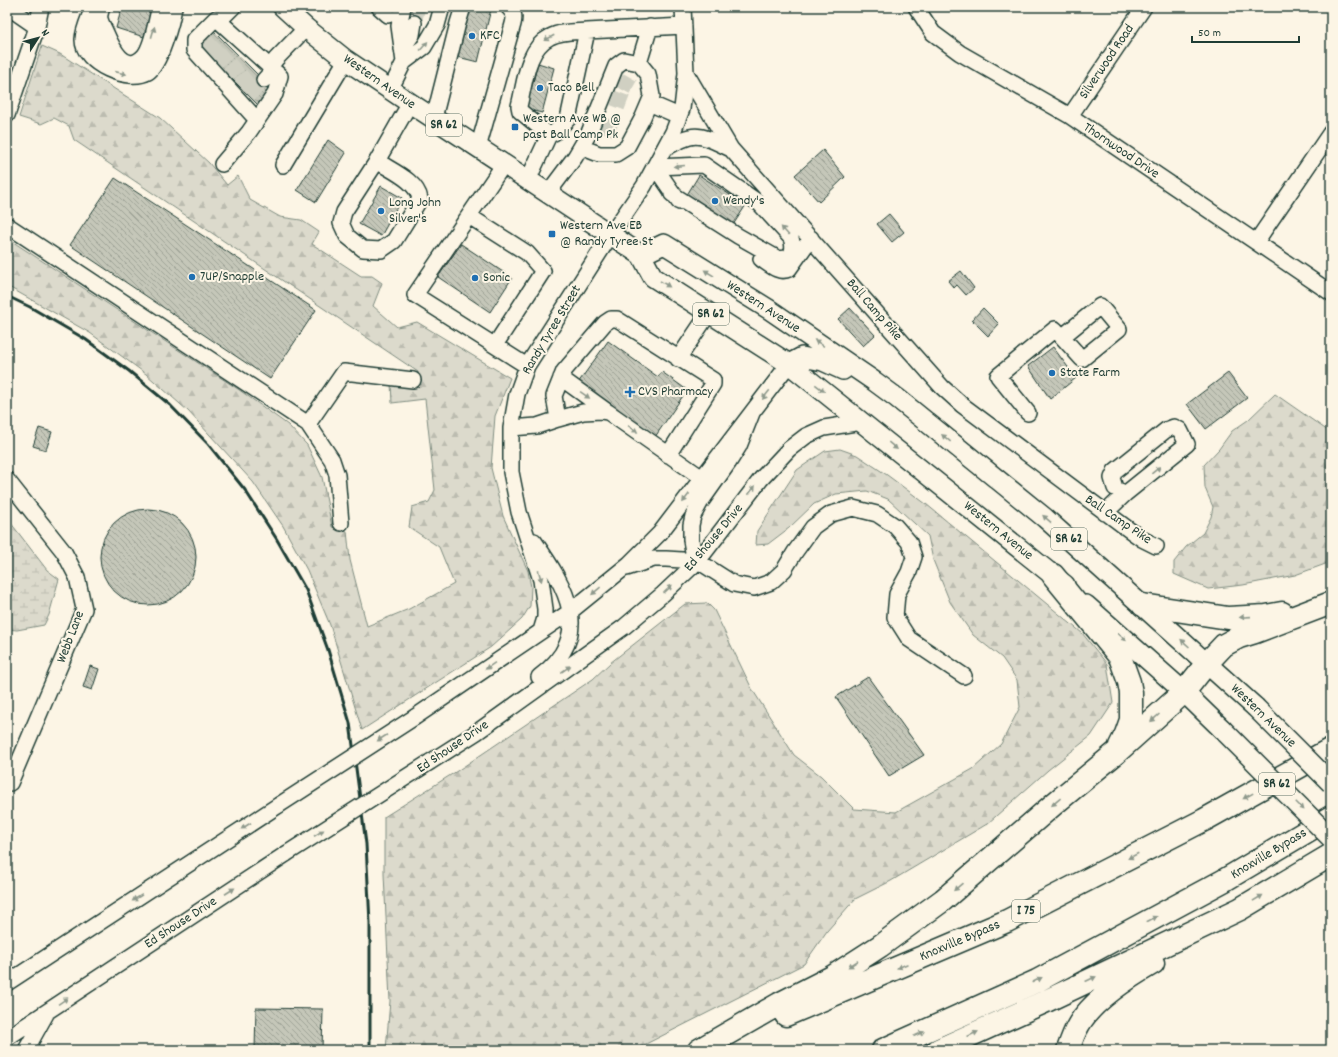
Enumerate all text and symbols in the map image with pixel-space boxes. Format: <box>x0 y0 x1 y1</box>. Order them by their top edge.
north arrow <box>18 18 58 58</box>
scale bar <box>1192 18 1299 44</box>
street label: Silverwood Road <box>1074 20 1140 104</box>
text: 50 m <box>1198 25 1221 42</box>
text: N <box>36 26 53 41</box>
one-way arrow <box>150 26 156 38</box>
place label: KFC <box>480 26 500 46</box>
marker: KFC <box>467 31 477 41</box>
one-way arrow <box>543 35 555 42</box>
one-way arrow <box>419 41 428 51</box>
street label: Western Avenue <box>339 50 419 114</box>
one-way arrow <box>115 71 127 77</box>
place label: Taco Bell <box>548 78 595 98</box>
marker: Taco Bell <box>535 83 545 93</box>
place label: Western Ave WB @ past Ball Camp Pk <box>523 109 621 145</box>
road number: SR 62 <box>426 114 462 136</box>
street label: Thornwood Drive <box>1079 118 1163 184</box>
marker: Western Ave WB @ past Ball Camp Pk <box>510 122 520 132</box>
one-way arrow <box>673 163 685 170</box>
place label: Wendy's <box>723 191 765 211</box>
place label: Long John Silver's <box>389 193 441 229</box>
marker: Wendy's <box>710 196 720 206</box>
marker: Long John Silver's <box>376 206 386 216</box>
place label: Western Ave EB @ Randy Tyree St <box>560 216 653 252</box>
one-way arrow <box>780 226 789 236</box>
marker: Western Ave EB @ Randy Tyree St <box>547 229 557 239</box>
place label: 7UP/Snapple <box>200 267 264 287</box>
place label: Sonic <box>483 268 510 288</box>
one-way arrow <box>704 269 715 276</box>
marker: 7UP/Snapple <box>187 272 197 282</box>
marker: Sonic <box>470 273 480 283</box>
street label: Ball Camp Pike <box>841 275 907 345</box>
street label: Western Avenue <box>722 276 804 338</box>
street label: Randy Tyree Street <box>517 281 587 379</box>
one-way arrow <box>659 281 671 288</box>
road number: SR 62 <box>693 303 729 325</box>
one-way arrow <box>813 339 824 347</box>
place label: State Farm <box>1060 363 1120 383</box>
marker: State Farm <box>1047 368 1057 378</box>
place label: CVS Pharmacy <box>638 382 713 402</box>
one-way arrow <box>814 384 825 393</box>
marker: CVS Pharmacy <box>625 387 635 397</box>
one-way arrow <box>761 390 770 401</box>
one-way arrow <box>580 391 590 399</box>
one-way arrow <box>627 425 638 433</box>
one-way arrow <box>940 433 951 442</box>
one-way arrow <box>887 442 898 451</box>
one-way arrow <box>1150 465 1161 474</box>
one-way arrow <box>748 485 757 496</box>
street label: Ball Camp Pike <box>1081 490 1155 550</box>
one-way arrow <box>682 493 691 504</box>
street label: Western Avenue <box>959 497 1037 565</box>
street label: Ed Shouse Drive <box>680 500 748 576</box>
one-way arrow <box>1041 515 1052 524</box>
road number: SR 62 <box>1051 528 1087 550</box>
one-way arrow <box>537 570 543 582</box>
one-way arrow <box>663 584 673 594</box>
one-way arrow <box>591 586 601 595</box>
street label: Webb Lane <box>52 608 90 666</box>
one-way arrow <box>1239 614 1251 621</box>
one-way arrow <box>1117 632 1127 641</box>
one-way arrow <box>1180 639 1190 648</box>
one-way arrow <box>485 662 495 670</box>
one-way arrow <box>561 665 571 673</box>
street label: Western Avenue <box>1226 679 1300 753</box>
one-way arrow <box>1150 713 1159 722</box>
street label: Ed Shouse Drive <box>413 715 493 779</box>
one-way arrow <box>377 734 387 742</box>
road number: SR 62 <box>1259 773 1295 795</box>
one-way arrow <box>1242 792 1254 799</box>
one-way arrow <box>1051 798 1061 807</box>
one-way arrow <box>1295 801 1304 811</box>
one-way arrow <box>240 823 252 830</box>
street label: Knoxville Bypass <box>1227 823 1311 885</box>
one-way arrow <box>314 829 324 837</box>
one-way arrow <box>1128 853 1139 860</box>
one-way arrow <box>952 883 963 892</box>
one-way arrow <box>225 887 235 895</box>
street label: Ed Shouse Drive <box>141 892 221 954</box>
one-way arrow <box>132 894 143 901</box>
one-way arrow <box>1252 894 1264 901</box>
road number: I 75 <box>1012 900 1040 922</box>
street label: Knoxville Bypass <box>917 915 1004 967</box>
one-way arrow <box>1146 916 1158 922</box>
one-way arrow <box>848 960 858 968</box>
one-way arrow <box>896 963 908 969</box>
one-way arrow <box>1086 976 1097 982</box>
one-way arrow <box>1032 977 1043 983</box>
one-way arrow <box>58 997 68 1005</box>
one-way arrow <box>913 1031 925 1037</box>
one-way arrow <box>968 1031 979 1037</box>

